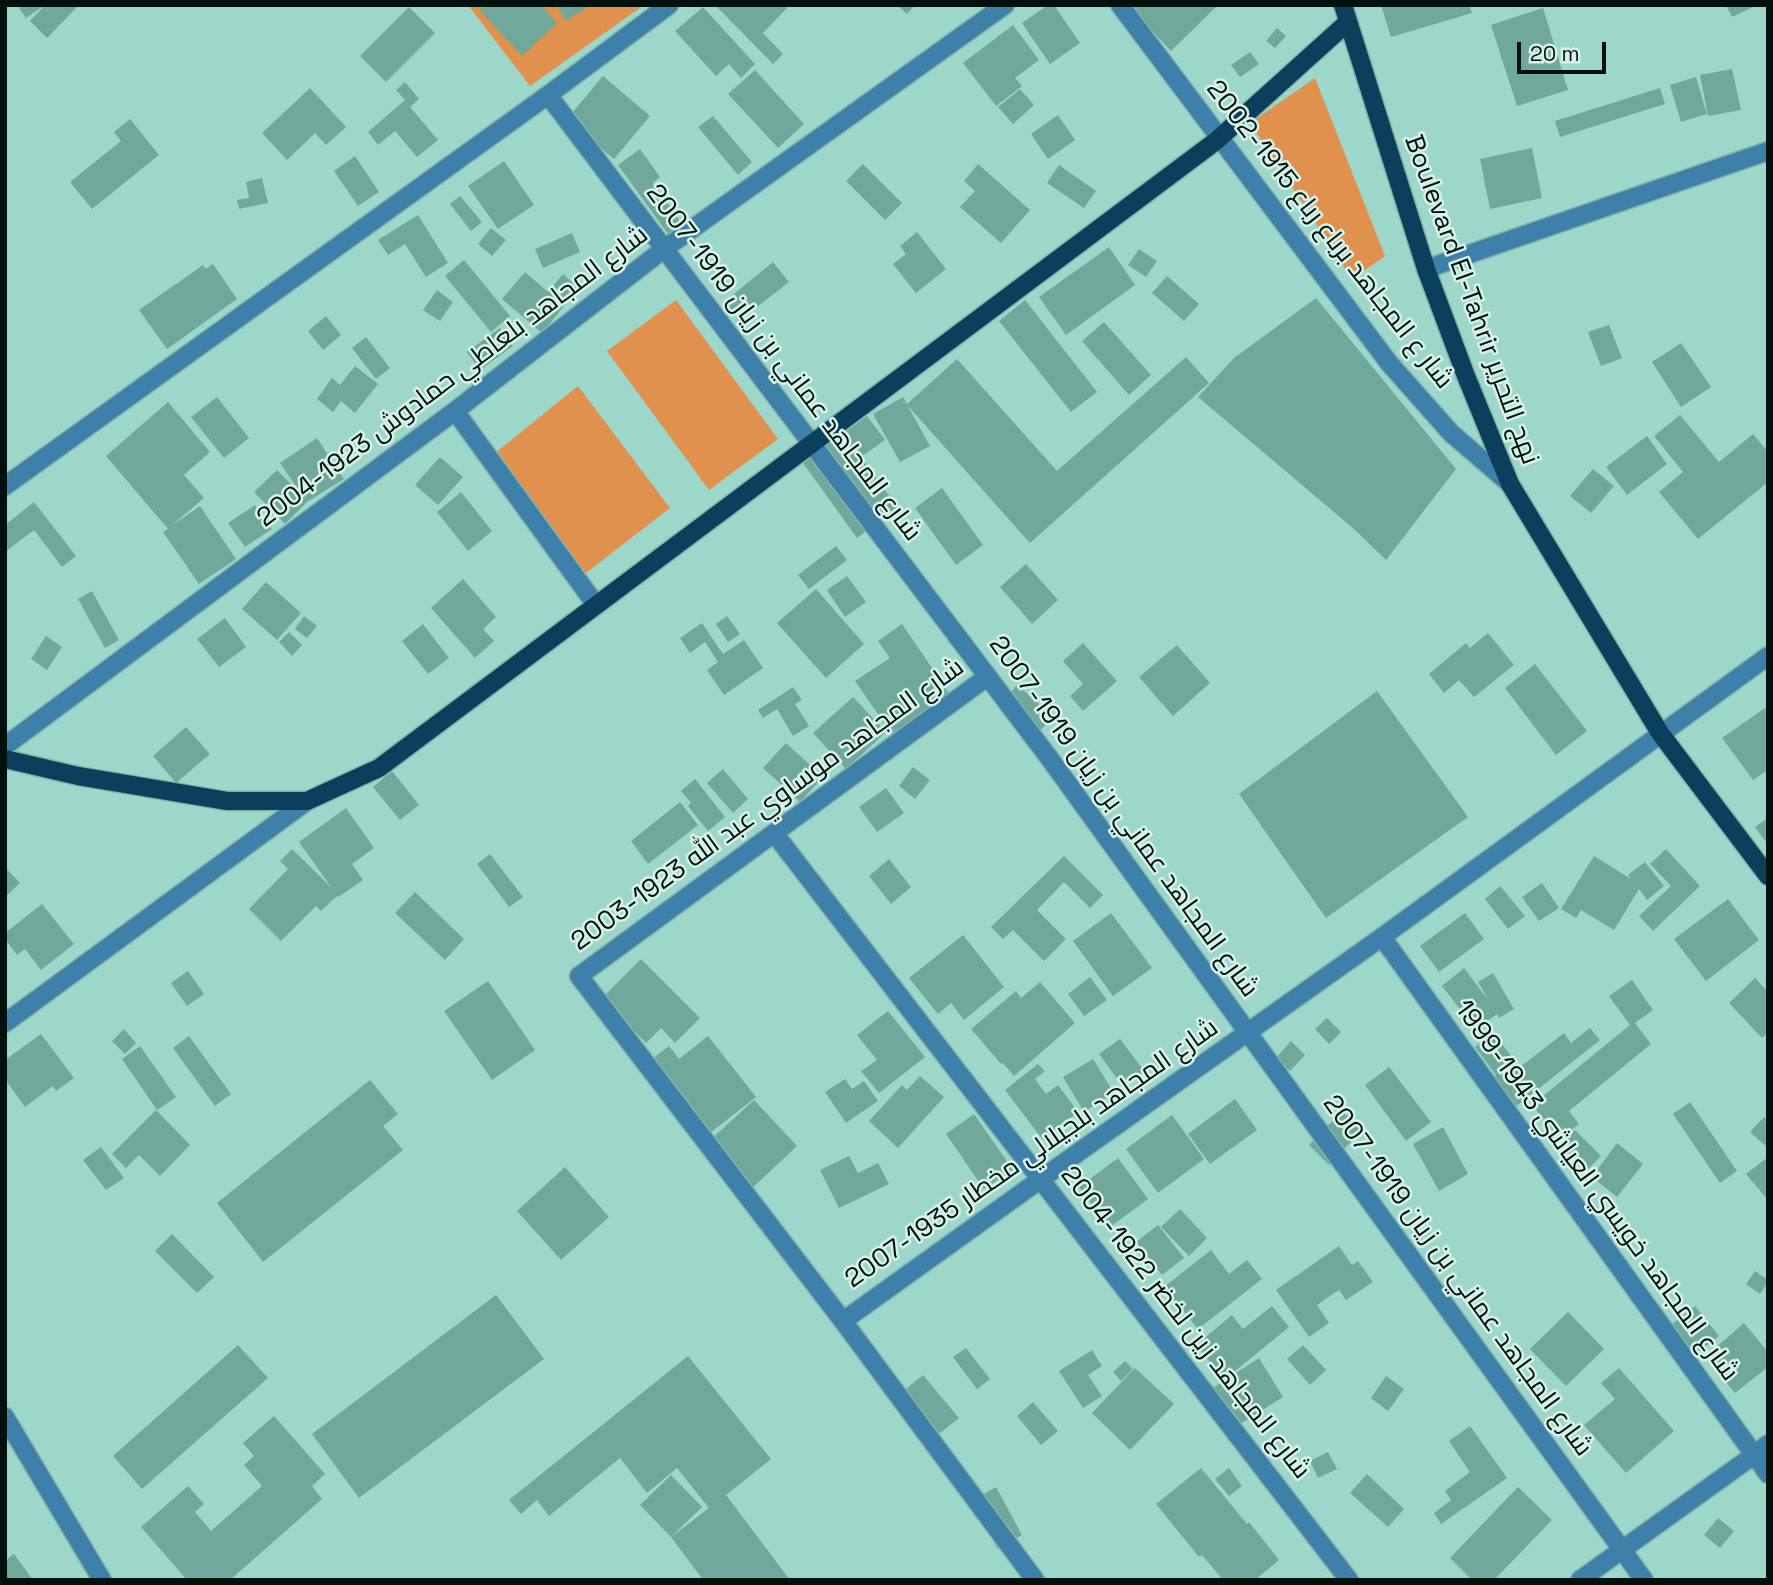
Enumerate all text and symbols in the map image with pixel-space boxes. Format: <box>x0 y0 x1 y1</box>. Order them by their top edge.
scale bar <box>1521 28 1610 72</box>
text: 20 m <box>1530 40 1580 67</box>
street label: شار ع المجاهد برباع رباع 1915-2002 <box>1199 75 1459 395</box>
street label: Boulevard El-Tahrir نهج التحرير <box>1397 131 1545 469</box>
street label: شارع المجاهد عماني بن زيان 1919-2007 <box>639 179 927 547</box>
street label: شارع المجاهد بلعاطي حمادوش 1923-2004 <box>251 220 655 534</box>
street label: شارع المجاهد عماني بن زيان 1919-2007 <box>982 630 1264 1004</box>
street label: شارع المجاهد موساوي عبد الله 1923-2003 <box>566 652 970 958</box>
street label: شارع المجاهد خويسي العياشي 1943-1999 <box>1447 995 1745 1387</box>
street label: شارع المجاهد بلجيلالي مخطار 1935-2007 <box>839 1013 1225 1295</box>
street label: شارع المجاهد عماني بن زيان 1919-2007 <box>1316 1089 1598 1463</box>
street label: شارع المجاهد زين لخضر 1922-2004 <box>1053 1161 1317 1485</box>

